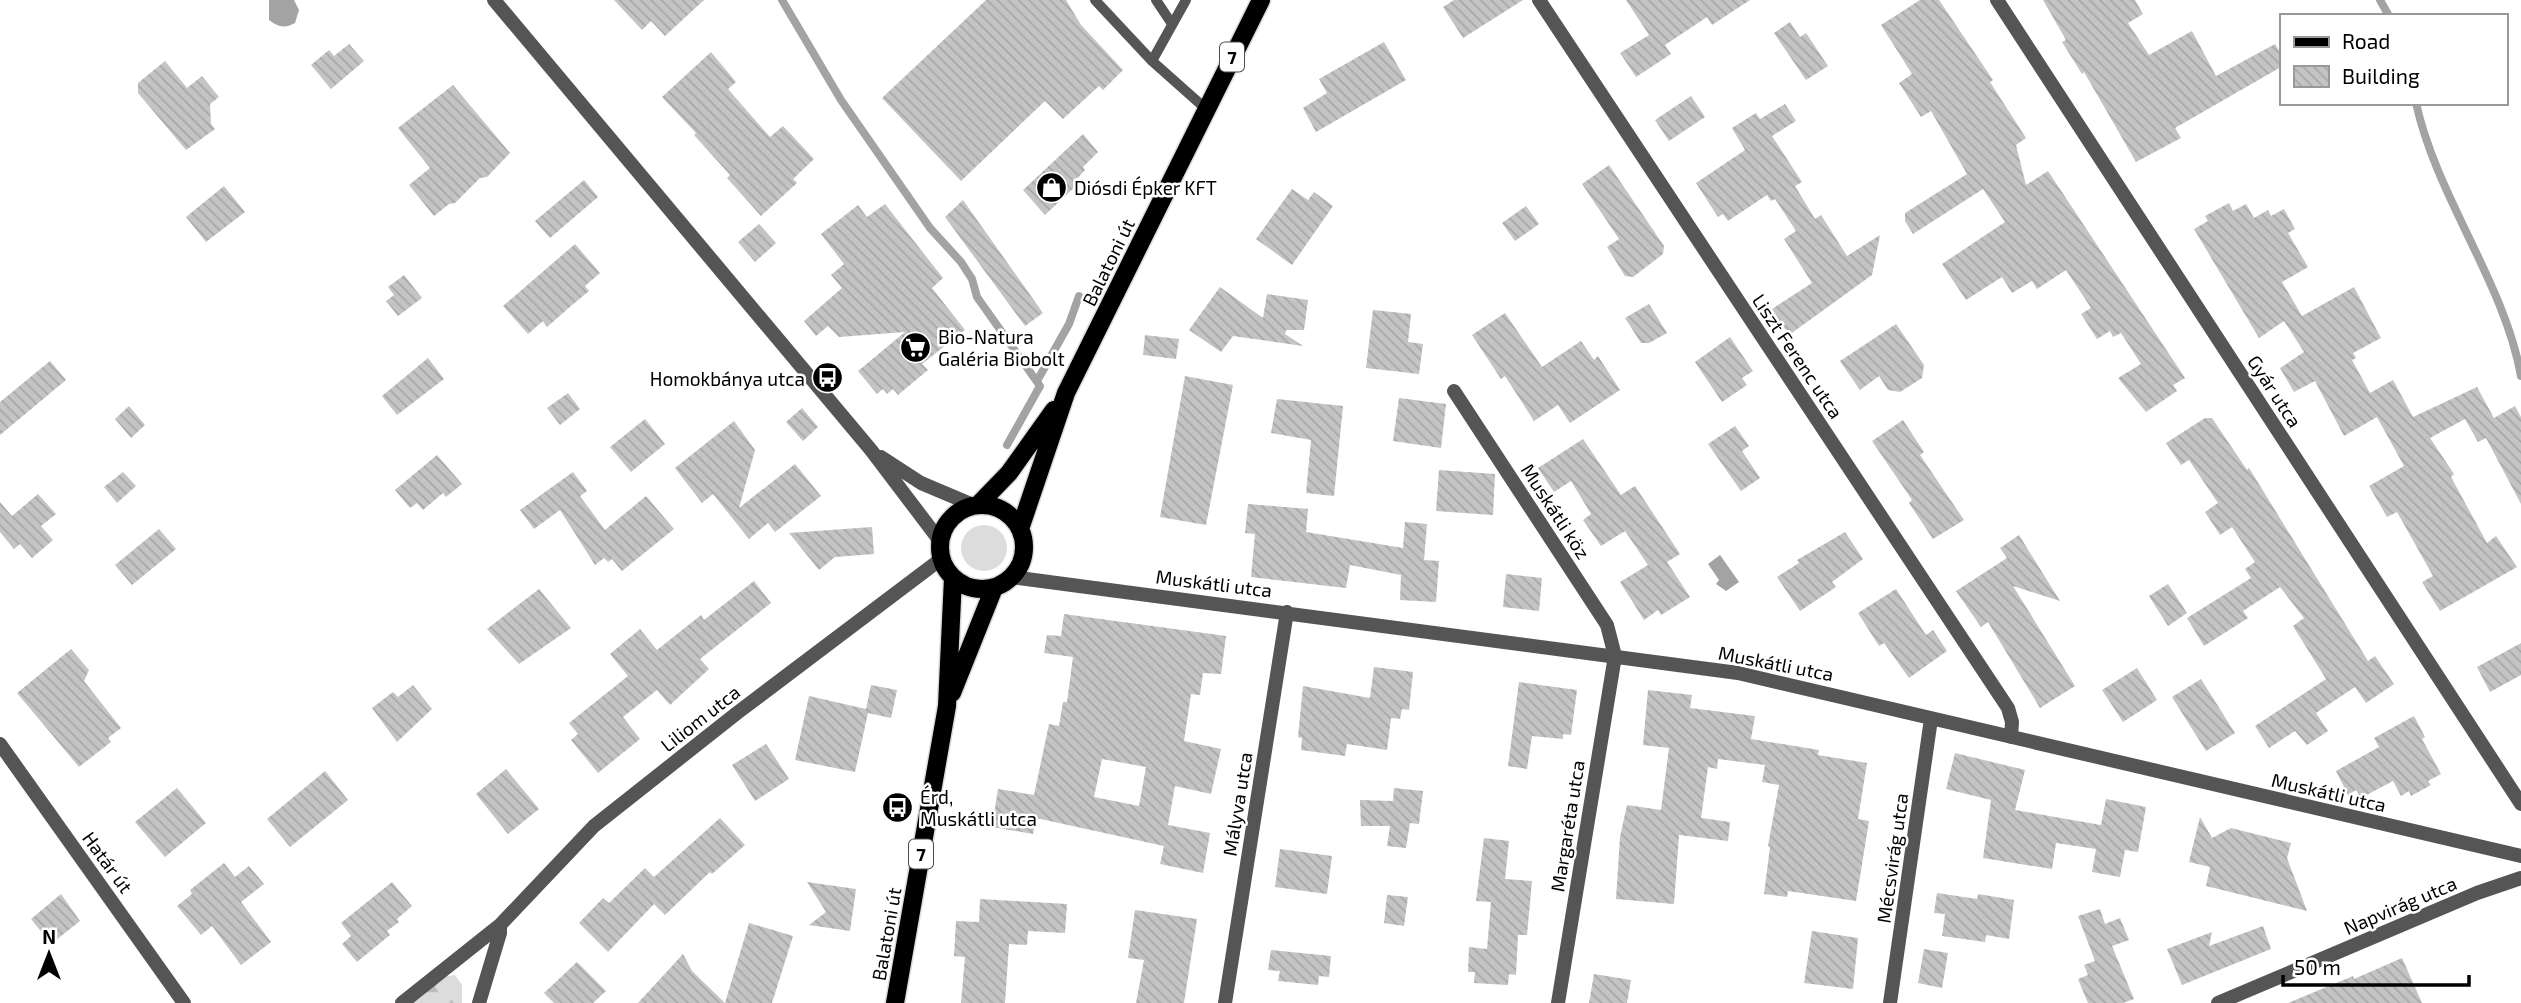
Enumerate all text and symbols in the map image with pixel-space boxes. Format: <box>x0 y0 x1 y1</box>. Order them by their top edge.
legend <box>2280 14 2507 105</box>
text: Road <box>2342 28 2390 53</box>
road number: 7 <box>1220 42 1244 72</box>
text: Building <box>2342 63 2420 88</box>
shop icon: Diósdi Épker KFT <box>1034 170 1068 204</box>
place label: Diósdi Épker KFT <box>1074 176 1217 199</box>
street label: Balatoni út <box>1077 215 1139 309</box>
street label: Liszt Ferenc utca <box>1748 289 1848 423</box>
place label: Bio-Natura Galéria Biobolt <box>938 325 1065 370</box>
supermarket icon: Bio-Natura Galéria Biobolt <box>898 330 932 364</box>
street label: Gyár utca <box>2243 351 2307 431</box>
bus stop icon: Homokbánya utca <box>811 361 845 395</box>
place label: Homokbánya utca <box>650 367 805 390</box>
street label: Muskátli köz <box>1517 459 1595 563</box>
street label: Muskátli utca <box>1155 564 1273 602</box>
street label: Muskátli utca <box>1716 641 1836 685</box>
street label: Liliom utca <box>656 680 744 756</box>
street label: Mályva utca <box>1217 750 1257 858</box>
street label: Margaréta utca <box>1545 759 1589 893</box>
street label: Muskátli utca <box>2269 768 2389 816</box>
place label: Érd, Muskátli utca <box>920 785 1037 830</box>
bus stop icon: Érd, Muskátli utca <box>880 790 914 824</box>
street label: Mécsvirág utca <box>1871 791 1913 925</box>
street label: Határ út <box>78 827 138 897</box>
road number: 7 <box>909 840 933 868</box>
street label: Napvirág utca <box>2340 871 2460 939</box>
street label: Balatoni út <box>866 886 906 982</box>
north arrow <box>14 919 84 989</box>
text: N <box>42 925 56 948</box>
scale bar <box>2283 944 2468 988</box>
text: 50 m <box>2294 954 2341 979</box>

